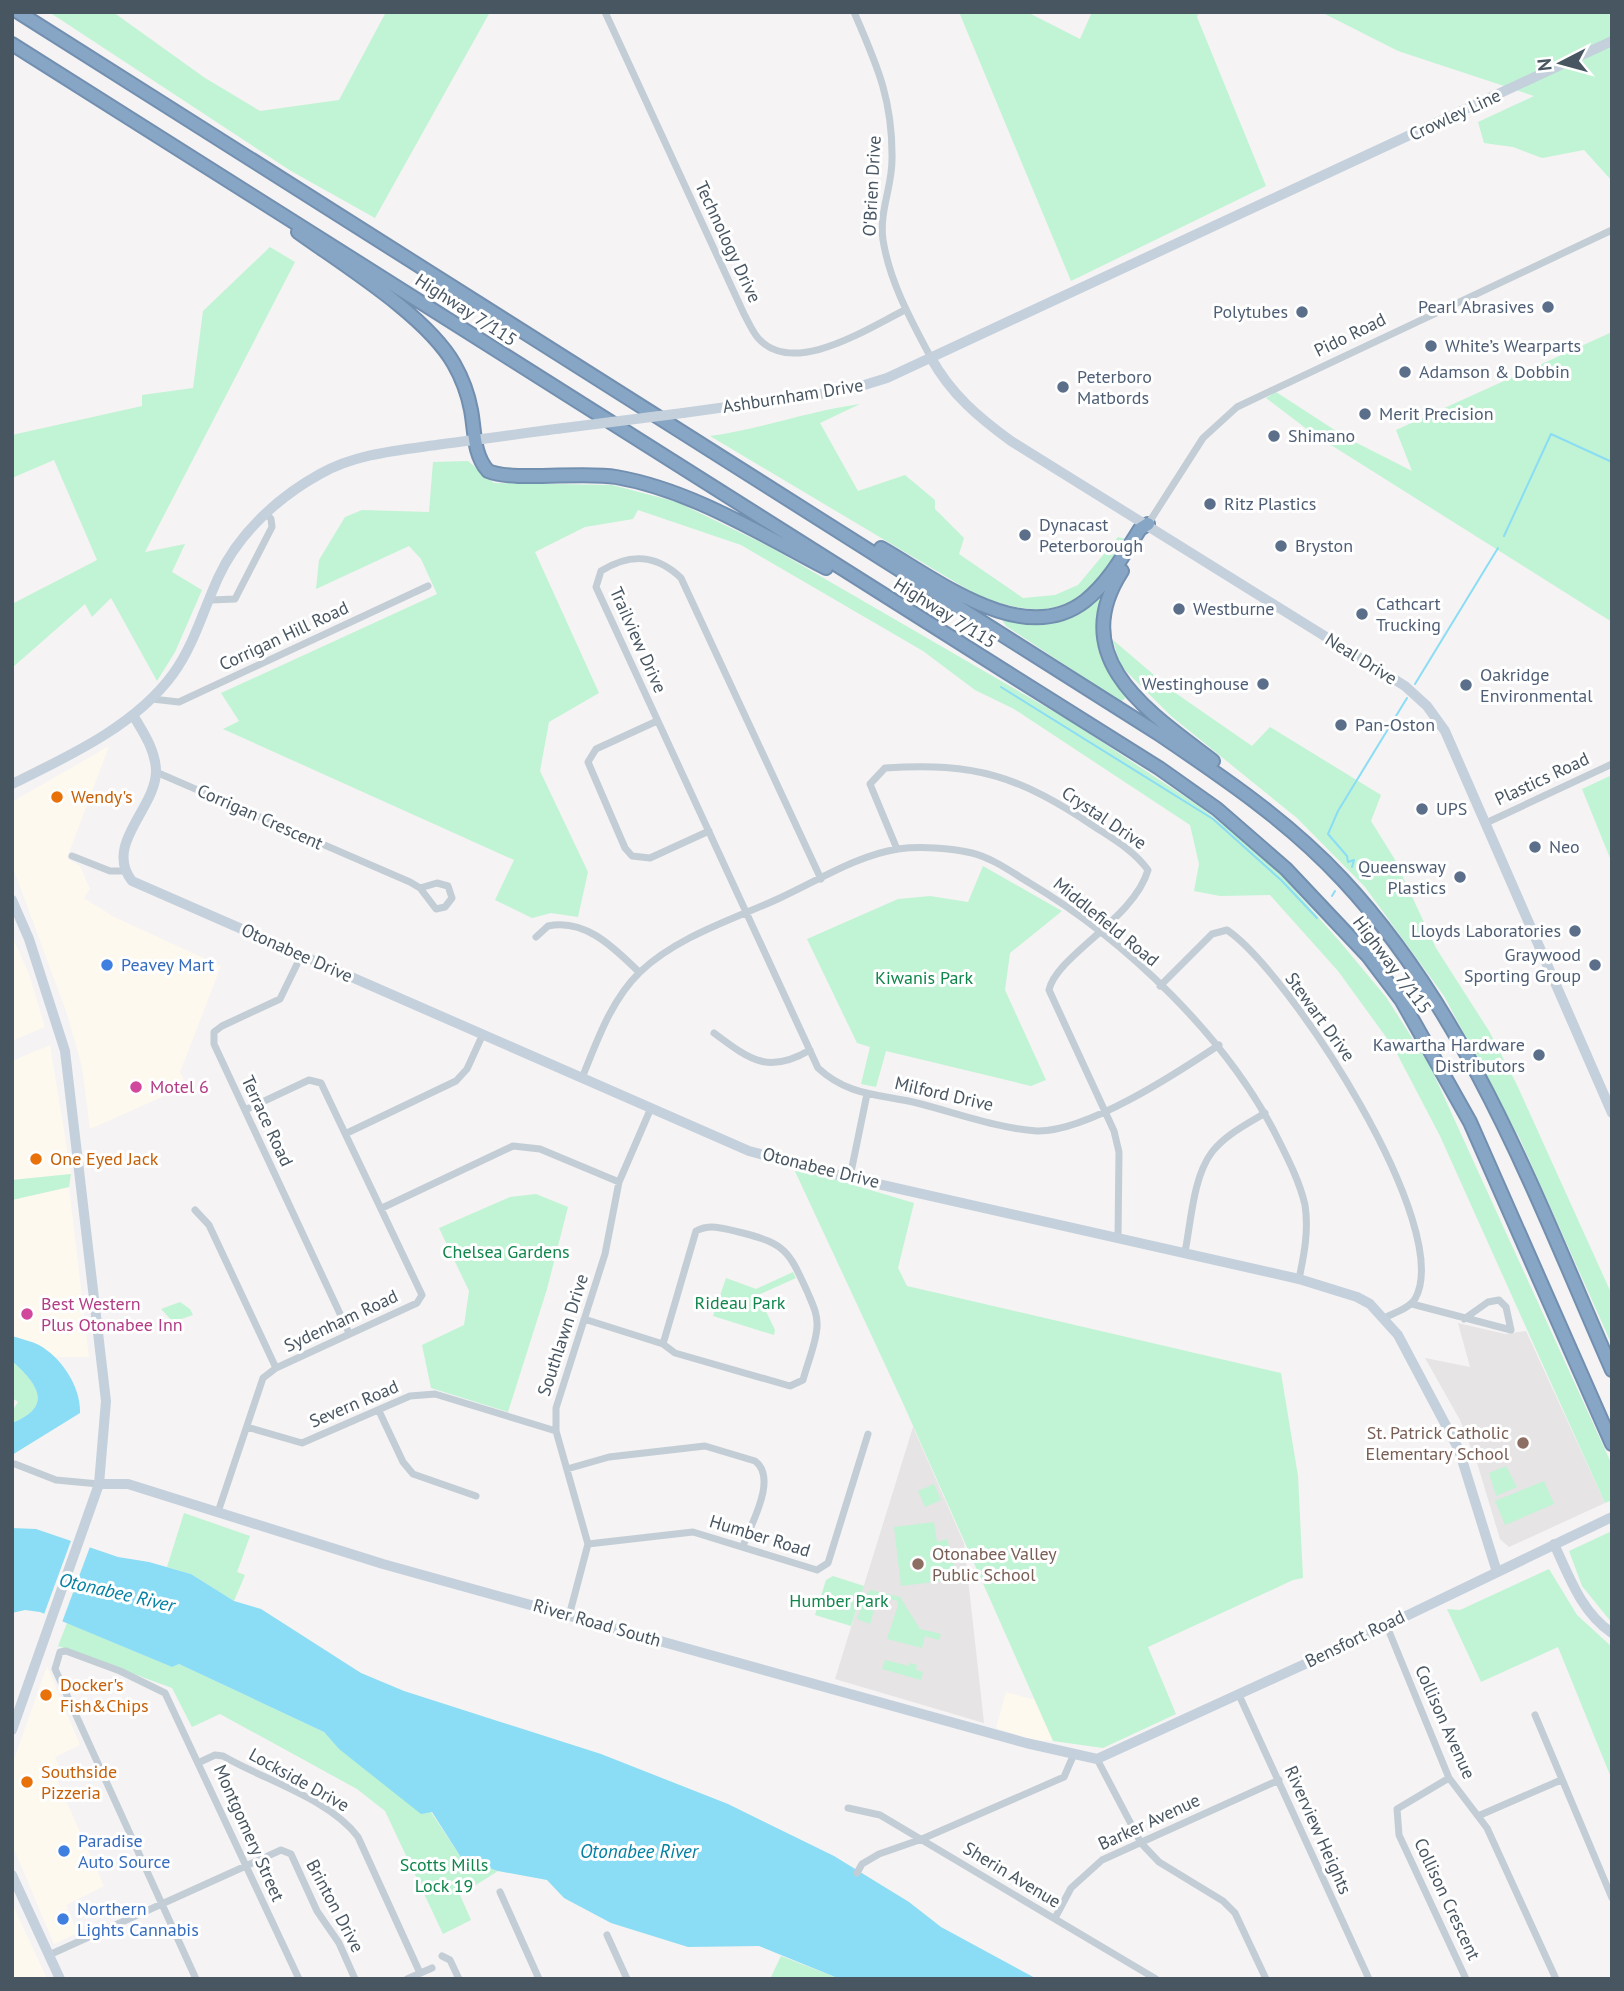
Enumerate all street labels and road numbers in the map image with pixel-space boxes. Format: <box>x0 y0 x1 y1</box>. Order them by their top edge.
street label: Crowley Line <box>1405 83 1504 146</box>
street label: O'Brien Drive <box>857 135 886 237</box>
street label: Technology Drive <box>690 177 767 306</box>
street label: Highway 7/115 <box>411 268 521 351</box>
street label: Pido Road <box>1310 307 1389 362</box>
street label: Ashburnham Drive <box>721 373 865 418</box>
street label: Highway 7/115 <box>890 572 1001 653</box>
street label: Trailview Drive <box>605 583 672 696</box>
street label: Corrigan Hill Road <box>216 596 352 676</box>
street label: Neal Drive <box>1321 627 1402 690</box>
street label: Plastics Road <box>1491 747 1593 810</box>
street label: Corrigan Crescent <box>194 779 327 855</box>
street label: Crystal Drive <box>1057 781 1151 854</box>
street label: Middlefield Road <box>1049 872 1164 971</box>
street label: Highway 7/115 <box>1348 911 1437 1018</box>
street label: Otonabee Drive <box>238 918 357 987</box>
street label: Stewart Drive <box>1280 968 1360 1066</box>
street label: Milford Drive <box>893 1071 996 1116</box>
street label: Terrace Road <box>236 1072 299 1170</box>
street label: Otonabee Drive <box>760 1142 882 1193</box>
street label: Southlawn Drive <box>532 1271 593 1399</box>
street label: Sydenham Road <box>280 1284 401 1357</box>
street label: Severn Road <box>306 1374 402 1433</box>
street label: Humber Road <box>707 1509 813 1562</box>
street label: River Road South <box>531 1593 664 1652</box>
street label: Bensfort Road <box>1301 1605 1408 1673</box>
street label: Collison Avenue <box>1410 1661 1481 1782</box>
street label: Lockside Drive <box>245 1743 353 1817</box>
street label: Montgomery Street <box>209 1761 290 1905</box>
street label: Riverview Heights <box>1280 1762 1357 1898</box>
street label: Barker Avenue <box>1094 1788 1203 1855</box>
street label: Collison Crescent <box>1409 1834 1486 1964</box>
street label: Sherin Avenue <box>959 1836 1065 1913</box>
street label: Brinton Drive <box>301 1855 370 1956</box>

